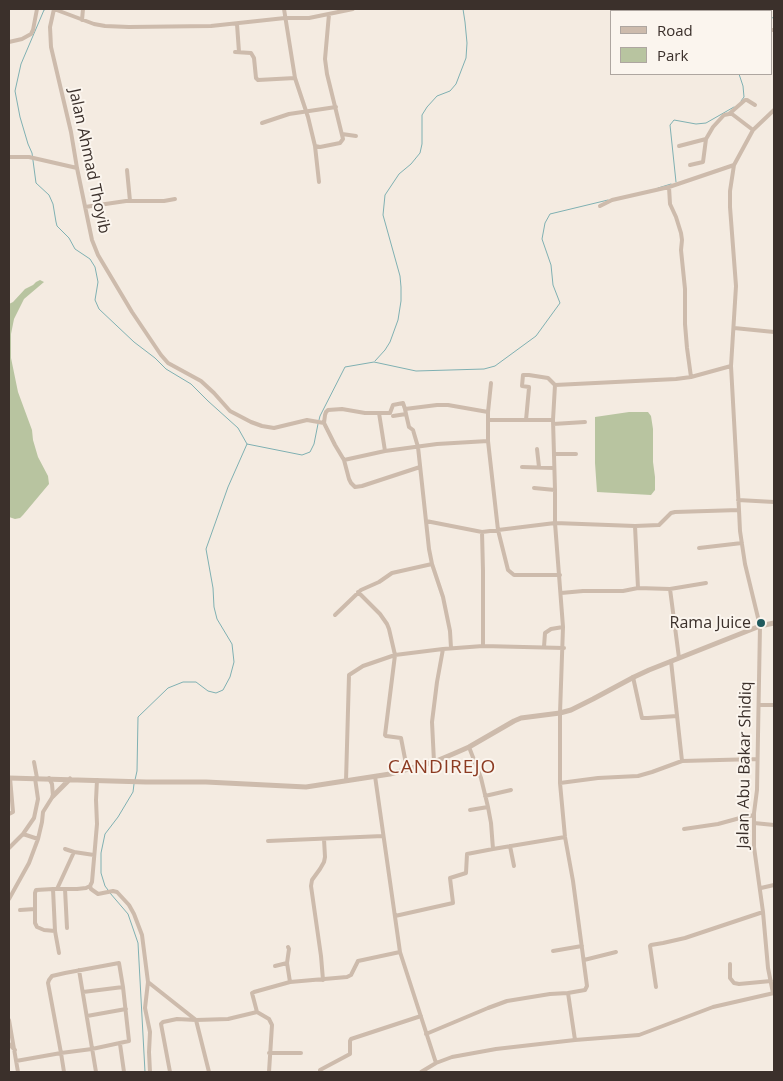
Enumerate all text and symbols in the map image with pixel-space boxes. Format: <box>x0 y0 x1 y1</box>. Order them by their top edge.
legend <box>610 10 773 75</box>
text: Road <box>657 20 693 40</box>
text: Park <box>657 45 688 65</box>
street label: Jalan Ahmad Thoyib <box>64 87 114 235</box>
place label: Rama Juice <box>670 613 751 633</box>
marker: Rama Juice <box>755 617 767 629</box>
street label: Jalan Abu Bakar Shidiq <box>734 681 756 849</box>
district label: CANDIREJO <box>387 757 497 779</box>

